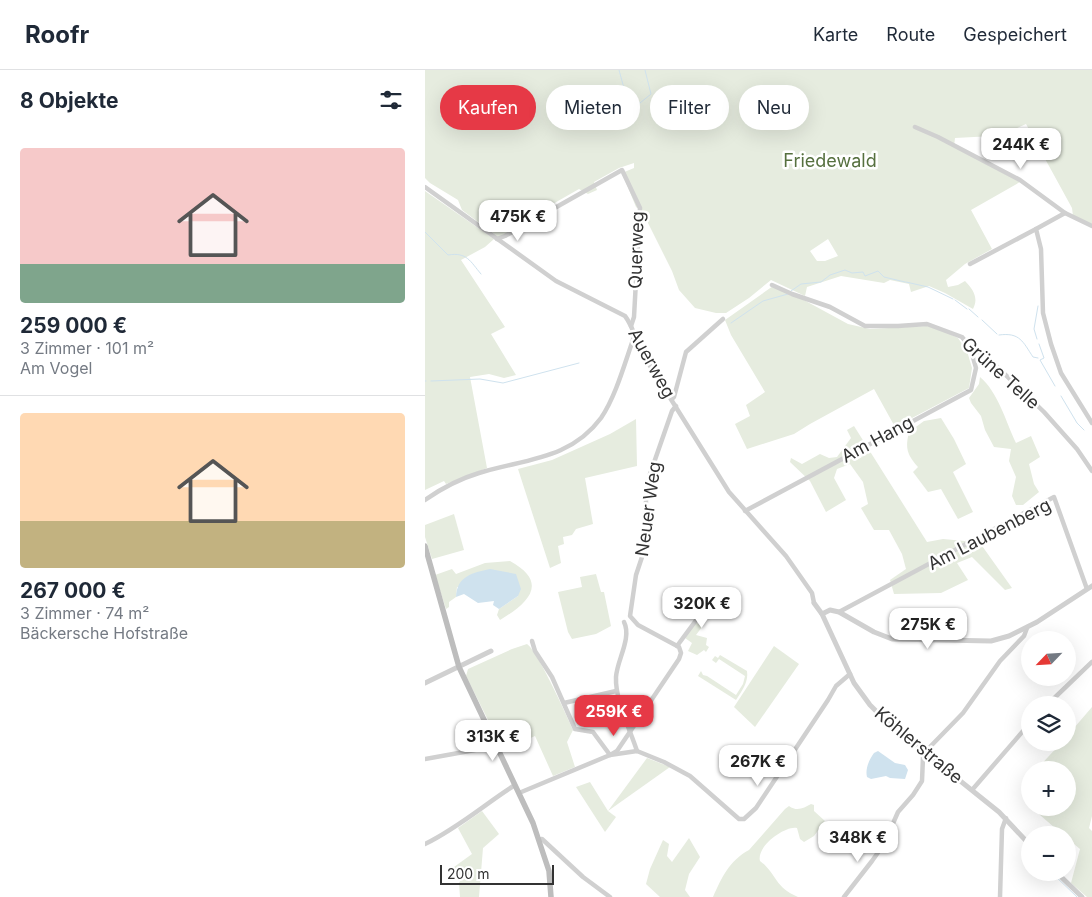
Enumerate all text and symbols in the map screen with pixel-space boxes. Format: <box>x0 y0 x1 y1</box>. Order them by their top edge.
text: Roofr <box>25 20 89 49</box>
text: Karte <box>813 24 858 45</box>
text: Route <box>886 24 935 45</box>
text: Gespeichert <box>963 24 1067 45</box>
chip: Kaufen <box>440 85 536 130</box>
chip: Mieten <box>546 85 640 130</box>
chip: Filter <box>650 85 729 130</box>
chip: Neu <box>739 85 809 130</box>
icon: filters <box>377 86 405 114</box>
text: 8 Objekte <box>20 88 118 113</box>
pin: 244K € <box>980 128 1062 170</box>
text: 244K € <box>992 134 1050 154</box>
park label: Friedewald <box>783 150 877 171</box>
icon: home <box>168 180 258 270</box>
pin: 475K € <box>477 200 559 242</box>
text: 475K € <box>490 206 546 226</box>
street label: Querweg <box>624 211 648 289</box>
text: 259 000 € <box>20 313 127 338</box>
street label: Auerweg <box>624 324 680 402</box>
street label: Grüne Telle <box>958 333 1044 413</box>
text: 3 Zimmer · 101 m² <box>20 338 154 358</box>
text: Am Vogel <box>20 358 92 378</box>
street label: Am Hang <box>837 411 917 467</box>
icon: home <box>168 446 258 536</box>
street label: Neuer Weg <box>631 460 665 558</box>
street label: Am Laubenberg <box>924 494 1054 574</box>
text: 267 000 € <box>20 578 126 603</box>
pin: 320K € <box>661 586 743 629</box>
text: 320K € <box>673 593 731 613</box>
text: 3 Zimmer · 74 m² <box>20 603 149 623</box>
pin: 275K € <box>887 608 969 650</box>
text: 275K € <box>900 614 956 634</box>
text: Bäckersche Hofstraße <box>20 623 188 643</box>
north arrow <box>1021 631 1076 686</box>
map controls <box>1021 631 1076 881</box>
pin: 259K € <box>573 694 655 737</box>
button: layers <box>1021 696 1076 751</box>
text: 259K € <box>586 701 642 721</box>
street label: Köhlerstraße <box>871 702 967 788</box>
pin: 313K € <box>452 720 534 762</box>
text: 313K € <box>466 726 520 746</box>
pin: 267K € <box>717 744 799 787</box>
text: 267K € <box>730 751 786 771</box>
button: + <box>1021 761 1076 816</box>
pin: 348K € <box>817 820 899 863</box>
button: − <box>1021 826 1076 881</box>
text: 348K € <box>829 827 887 847</box>
scale bar <box>440 862 554 885</box>
text: 200 m <box>447 865 489 882</box>

